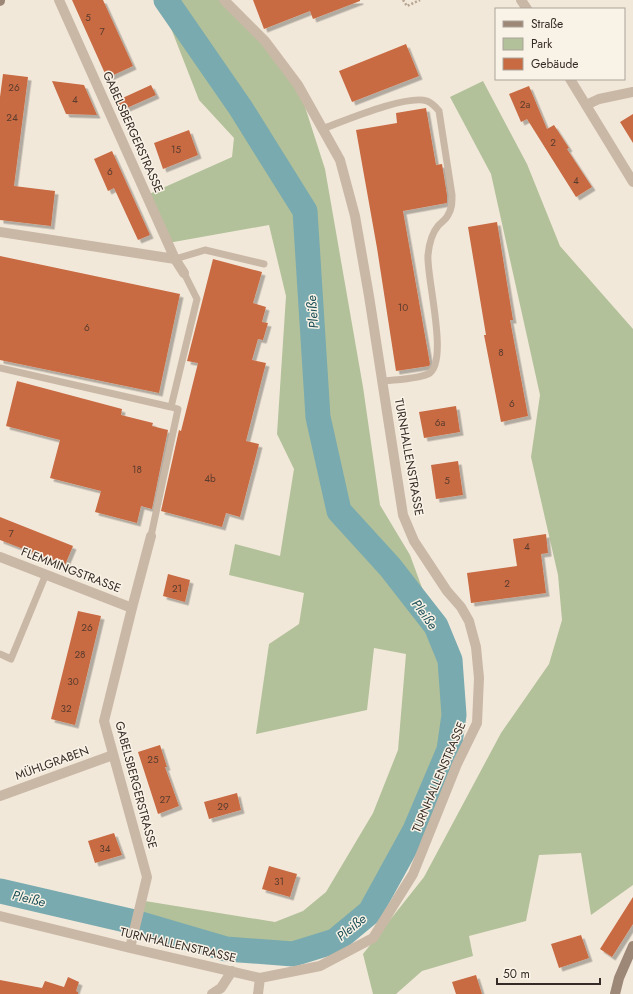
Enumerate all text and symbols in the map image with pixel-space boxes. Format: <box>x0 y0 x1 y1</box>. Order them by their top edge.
legend <box>495 8 625 80</box>
house number: 5 <box>85 10 91 25</box>
text: Straße <box>531 15 563 33</box>
house number: 7 <box>99 24 105 39</box>
text: Park <box>531 35 553 53</box>
text: Gebäude <box>531 55 578 73</box>
street label: GABELSBERGERSTRASSE <box>98 68 168 196</box>
house number: 26 <box>8 80 20 95</box>
house number: 4 <box>72 92 78 107</box>
house number: 2a <box>520 97 530 112</box>
house number: 24 <box>6 110 18 125</box>
house number: 2 <box>550 135 556 150</box>
house number: 15 <box>171 142 181 157</box>
house number: 6 <box>107 164 113 179</box>
house number: 4 <box>573 173 579 188</box>
water label: Pleiße <box>302 294 323 329</box>
house number: 10 <box>398 300 408 315</box>
house number: 6 <box>84 320 90 335</box>
house number: 8 <box>498 345 504 360</box>
house number: 6 <box>509 396 515 411</box>
street label: TURNHALLENSTRASSE <box>390 397 428 517</box>
house number: 6a <box>435 415 445 430</box>
house number: 18 <box>132 462 142 477</box>
house number: 4b <box>204 471 216 486</box>
house number: 5 <box>444 473 450 488</box>
house number: 7 <box>8 526 14 541</box>
house number: 4 <box>524 539 530 554</box>
street label: FLEMMINGSTRASSE <box>19 543 123 597</box>
house number: 2 <box>504 576 510 591</box>
house number: 21 <box>172 581 182 596</box>
water label: Pleiße <box>407 595 442 634</box>
house number: 26 <box>81 620 93 635</box>
house number: 28 <box>74 647 86 662</box>
house number: 30 <box>67 674 79 689</box>
house number: 32 <box>60 701 72 716</box>
street label: GABELSBERGERSTRASSE <box>110 719 162 851</box>
street label: TURNHALLENSTRASSE <box>407 719 471 835</box>
street label: MÜHLGRABEN <box>13 741 91 785</box>
house number: 25 <box>147 752 159 767</box>
house number: 27 <box>160 792 171 807</box>
house number: 29 <box>217 799 229 814</box>
house number: 34 <box>99 841 111 856</box>
house number: 31 <box>274 874 284 889</box>
water label: Pleiße <box>10 885 48 912</box>
water label: Pleiße <box>332 909 371 945</box>
street label: TURNHALLENSTRASSE <box>118 923 238 967</box>
scale bar <box>497 960 600 986</box>
text: 50 m <box>503 965 530 983</box>

